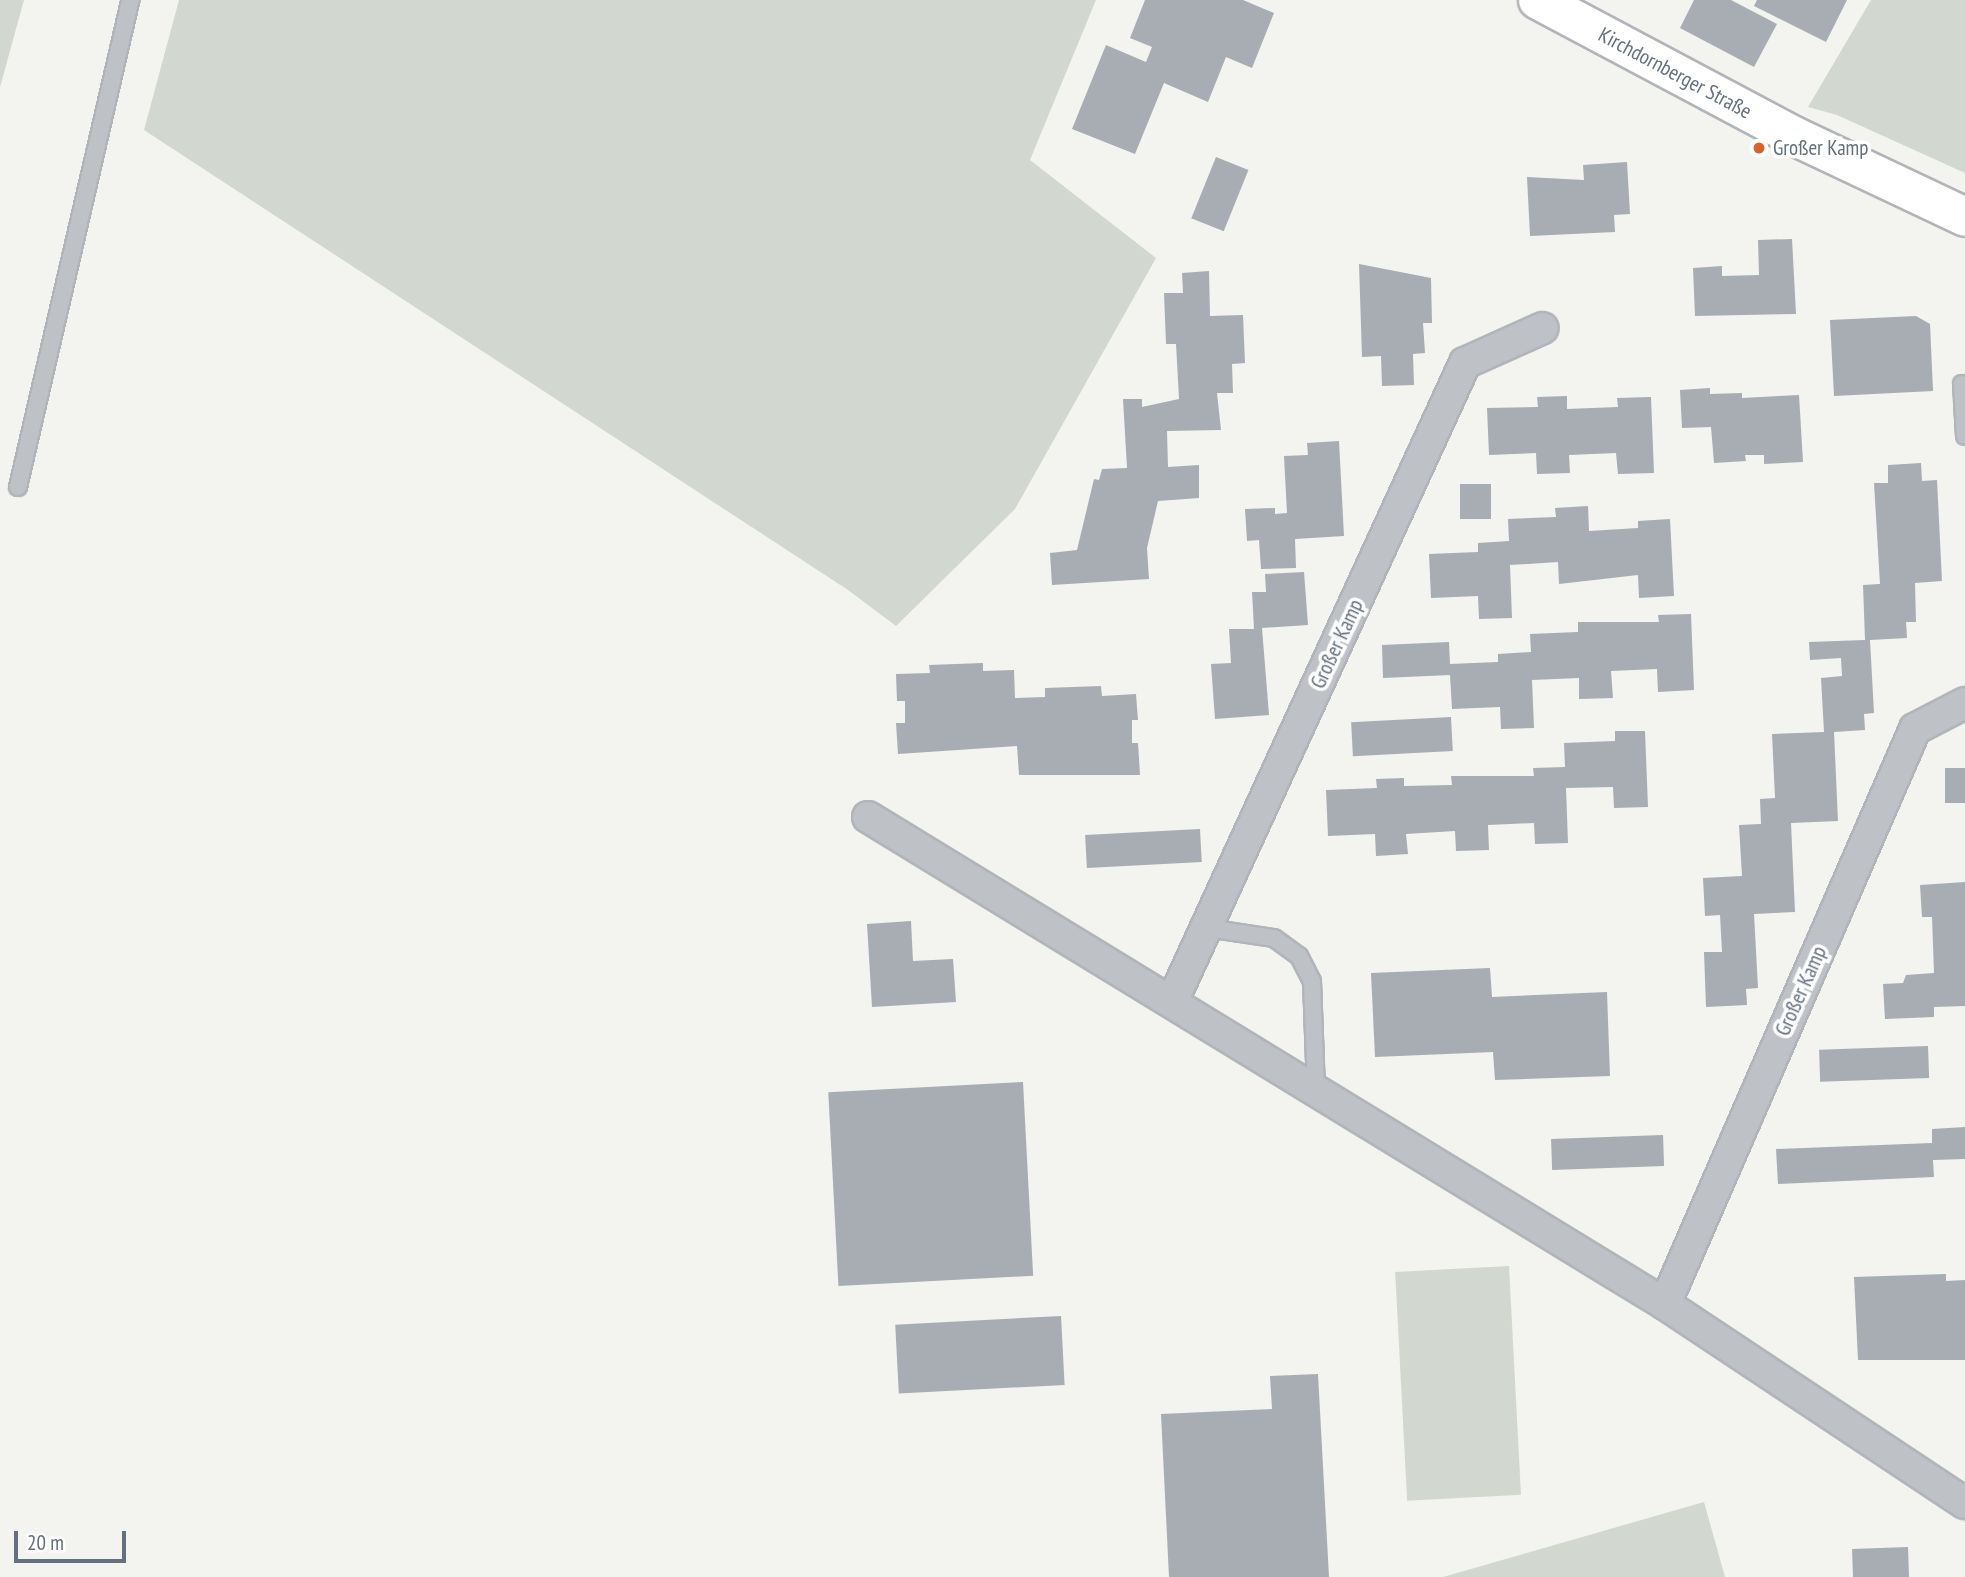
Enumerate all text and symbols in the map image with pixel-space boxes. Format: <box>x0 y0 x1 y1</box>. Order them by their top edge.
street label: Kirchdornberger Straße <box>1594 22 1756 124</box>
place label: Großer Kamp <box>1773 135 1868 161</box>
marker: Großer Kamp <box>1751 140 1767 156</box>
street label: Großer Kamp <box>1305 595 1369 693</box>
street label: Großer Kamp <box>1770 942 1832 1040</box>
scale bar <box>18 1518 130 1562</box>
text: 20 m <box>27 1529 64 1556</box>

